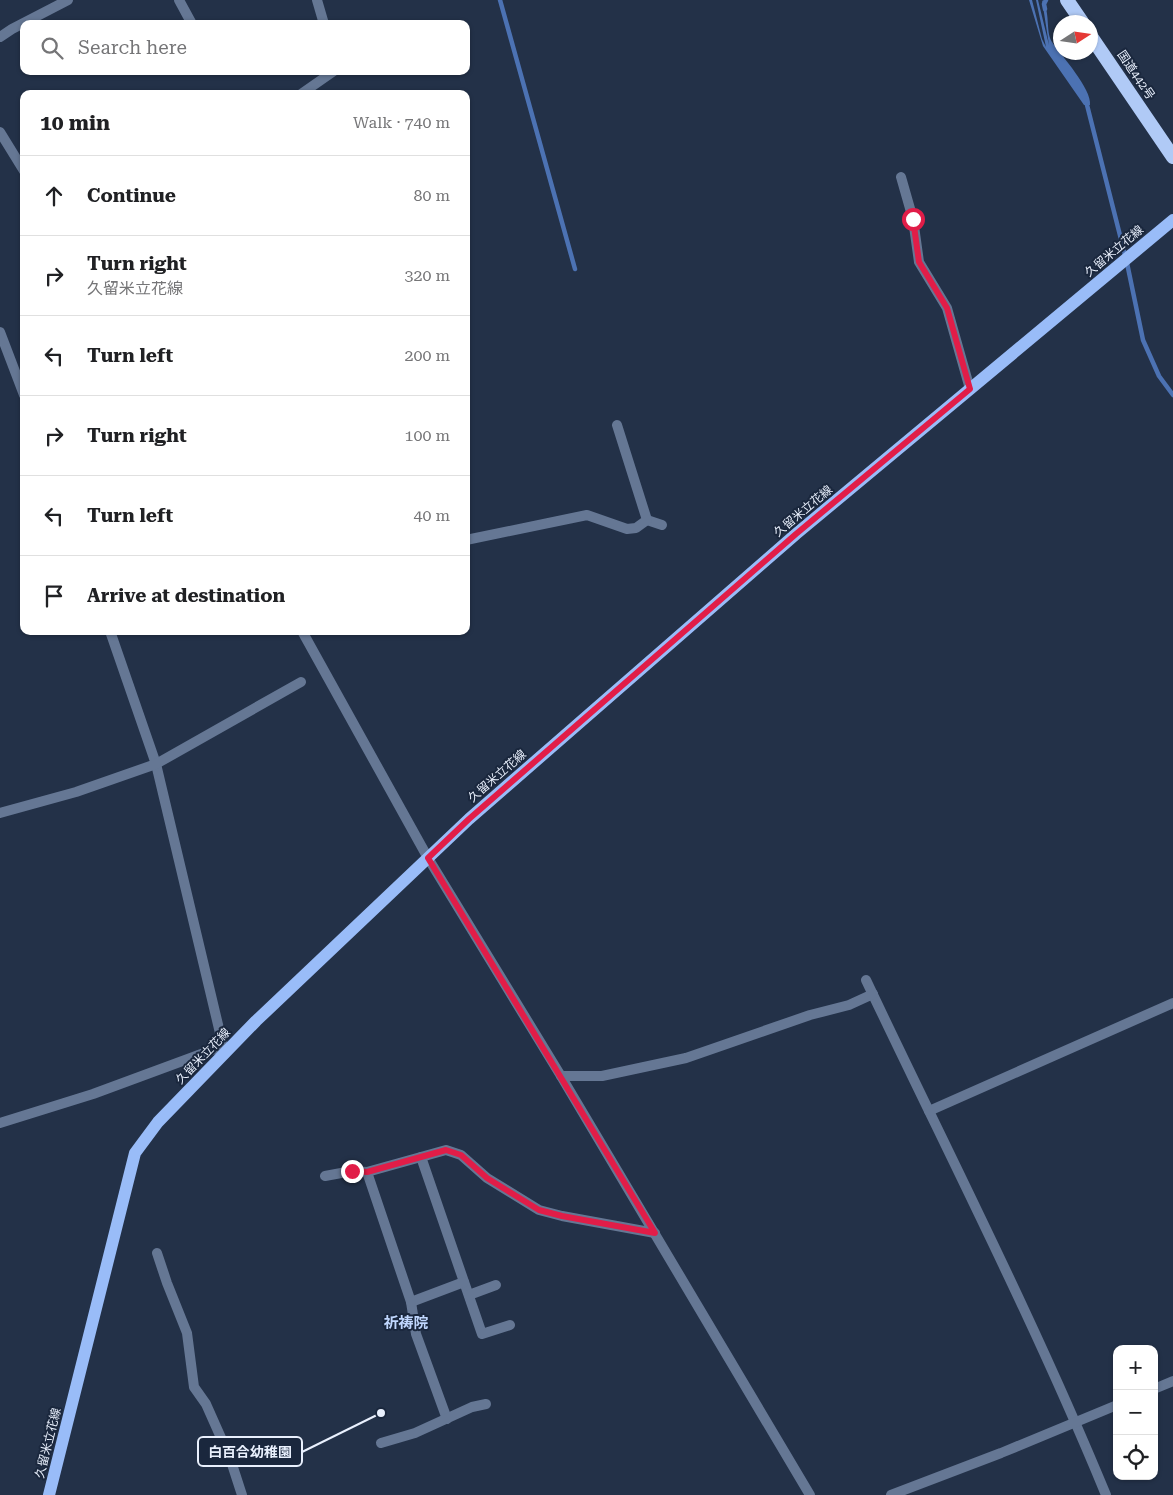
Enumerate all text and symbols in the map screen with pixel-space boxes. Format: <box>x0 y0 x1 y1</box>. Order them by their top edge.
north arrow <box>1053 15 1098 60</box>
search box <box>20 20 470 75</box>
icon: search <box>38 34 66 62</box>
text: Search here <box>78 36 187 59</box>
street label: 国道442号 <box>1114 48 1158 102</box>
text: 10 min <box>40 111 110 135</box>
text: Walk · 740 m <box>353 113 450 132</box>
icon: ahead <box>40 182 68 210</box>
text: Continue <box>87 184 176 207</box>
text: 80 m <box>413 186 450 205</box>
route start <box>902 208 925 231</box>
street label: 久留米立花線 <box>1082 222 1146 280</box>
text: Turn right <box>87 252 187 275</box>
icon: right <box>40 262 68 290</box>
text: 320 m <box>404 266 450 285</box>
text: 久留米立花線 <box>87 279 183 298</box>
icon: left <box>40 342 68 370</box>
text: Turn left <box>87 344 173 367</box>
text: 200 m <box>404 346 450 365</box>
icon: right <box>40 422 68 450</box>
text: Turn right <box>87 424 187 447</box>
text: 100 m <box>404 426 450 445</box>
street label: 久留米立花線 <box>771 482 835 540</box>
icon: left <box>40 502 68 530</box>
text: Turn left <box>87 504 173 527</box>
text: 40 m <box>413 506 450 525</box>
icon: arrive <box>40 582 68 610</box>
text: Arrive at destination <box>87 584 285 607</box>
street label: 久留米立花線 <box>465 747 529 805</box>
street label: 久留米立花線 <box>173 1025 233 1087</box>
route end <box>341 1160 364 1183</box>
district label: 祈祷院 <box>383 1314 429 1332</box>
map controls <box>1113 1345 1158 1480</box>
button: + <box>1113 1345 1158 1390</box>
button: − <box>1113 1390 1158 1435</box>
street label: 久留米立花線 <box>32 1406 64 1480</box>
button: locate <box>1113 1435 1158 1480</box>
callout: 白百合幼稚園 <box>198 1437 302 1466</box>
text: 白百合幼稚園 <box>208 1444 292 1460</box>

